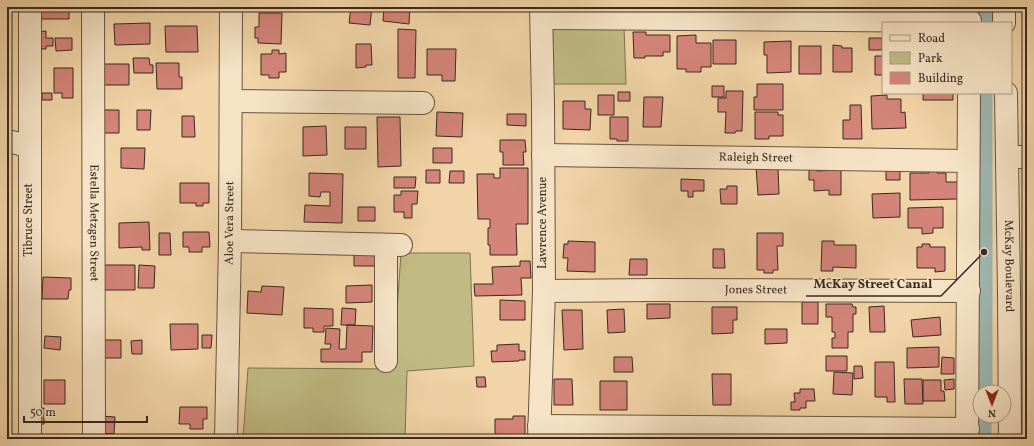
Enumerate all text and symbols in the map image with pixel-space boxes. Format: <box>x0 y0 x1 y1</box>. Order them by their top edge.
legend <box>882 22 1012 94</box>
text: Road <box>918 31 945 47</box>
text: Park <box>918 51 943 67</box>
text: Building <box>918 71 963 87</box>
street label: Raleigh Street <box>719 149 793 167</box>
street label: Estella Metzgen Street <box>85 164 102 282</box>
street label: Lawrence Avenue <box>535 177 551 269</box>
street label: Aloe Vera Street <box>222 181 238 265</box>
street label: Tibruce Street <box>21 183 37 257</box>
street label: McKay Boulevard <box>1000 220 1017 313</box>
callout: McKay Street Canal <box>806 271 941 296</box>
text: McKay Street Canal <box>814 276 933 294</box>
street label: Jones Street <box>725 282 787 298</box>
north arrow <box>972 384 1012 424</box>
scale bar <box>24 398 147 424</box>
text: 50 m <box>30 405 56 421</box>
text: N <box>988 405 996 420</box>

